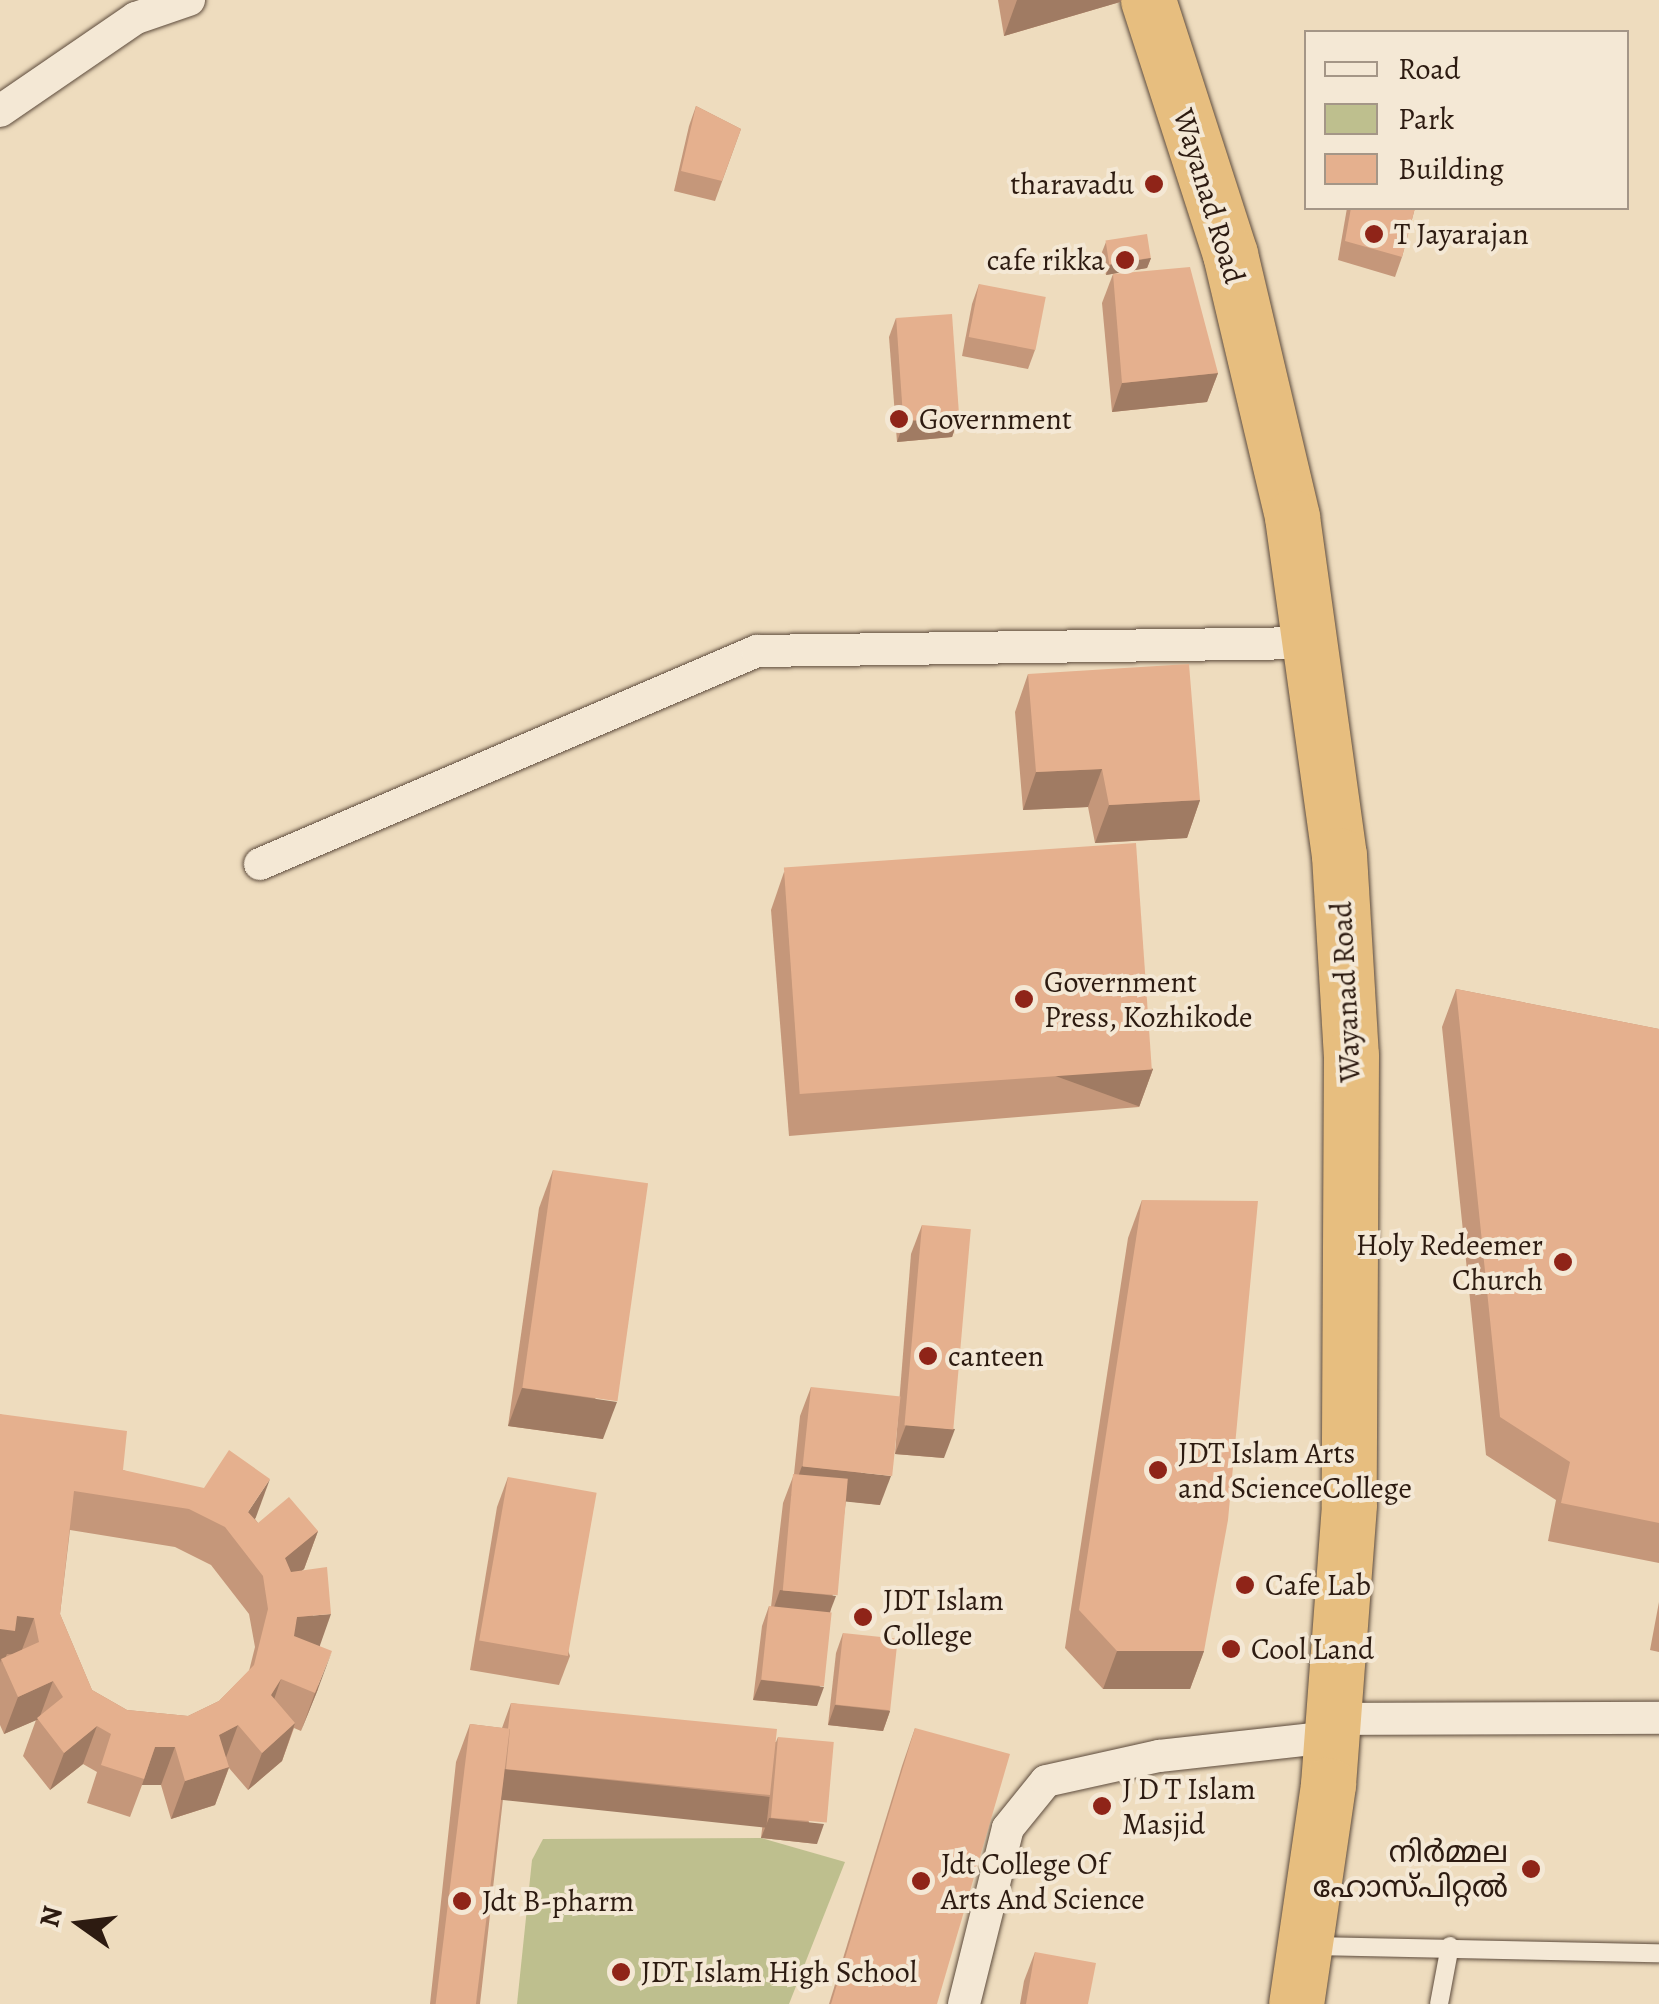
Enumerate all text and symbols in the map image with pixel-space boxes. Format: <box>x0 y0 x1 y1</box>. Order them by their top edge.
legend <box>1304 30 1629 210</box>
text: Road <box>1398 49 1460 89</box>
text: Park <box>1398 99 1454 139</box>
street label: Wayanad Road <box>1165 104 1253 288</box>
text: Building <box>1398 149 1504 189</box>
place label: tharavadu <box>1010 166 1134 202</box>
marker: tharavadu <box>1143 173 1165 195</box>
place label: T Jayarajan <box>1394 216 1529 252</box>
marker: T Jayarajan <box>1363 223 1385 245</box>
place label: cafe rikka <box>987 242 1105 278</box>
marker: cafe rikka <box>1114 249 1136 271</box>
place label: Government <box>919 401 1072 437</box>
marker: Government <box>888 408 910 430</box>
street label: Wayanad Road <box>1323 901 1369 1083</box>
place label: Government Press, Kozhikode <box>1044 964 1253 1034</box>
marker: Government Press, Kozhikode <box>1013 988 1035 1010</box>
place label: Holy Redeemer Church <box>1356 1227 1543 1298</box>
marker: Holy Redeemer Church <box>1552 1251 1574 1273</box>
place label: canteen <box>948 1338 1044 1374</box>
marker: canteen <box>917 1345 939 1367</box>
place label: JDT Islam Arts and ScienceCollege <box>1178 1435 1412 1506</box>
marker: JDT Islam Arts and ScienceCollege <box>1147 1459 1169 1481</box>
place label: Cafe Lab <box>1265 1567 1371 1603</box>
marker: Cafe Lab <box>1234 1574 1256 1596</box>
place label: JDT Islam College <box>883 1582 1004 1652</box>
marker: JDT Islam College <box>852 1606 874 1628</box>
place label: Cool Land <box>1251 1631 1374 1667</box>
marker: Cool Land <box>1220 1638 1242 1660</box>
place label: J D T Islam Masjid <box>1122 1771 1256 1842</box>
marker: J D T Islam Masjid <box>1091 1795 1113 1817</box>
place label: നിർമ്മല ഹോസ്പിറ്റൽ <box>1313 1834 1508 1904</box>
place label: Jdt College Of Arts And Science <box>941 1846 1145 1916</box>
marker: നിർമ്മല ഹോസ്പിറ്റൽ <box>1518 1856 1544 1882</box>
marker: Jdt College Of Arts And Science <box>910 1870 932 1892</box>
north arrow <box>30 1874 130 1974</box>
place label: Jdt B-pharm <box>482 1883 634 1919</box>
marker: Jdt B-pharm <box>451 1890 473 1912</box>
text: N <box>30 1902 72 1931</box>
place label: JDT Islam High School <box>641 1954 917 1990</box>
marker: JDT Islam High School <box>610 1961 632 1983</box>

